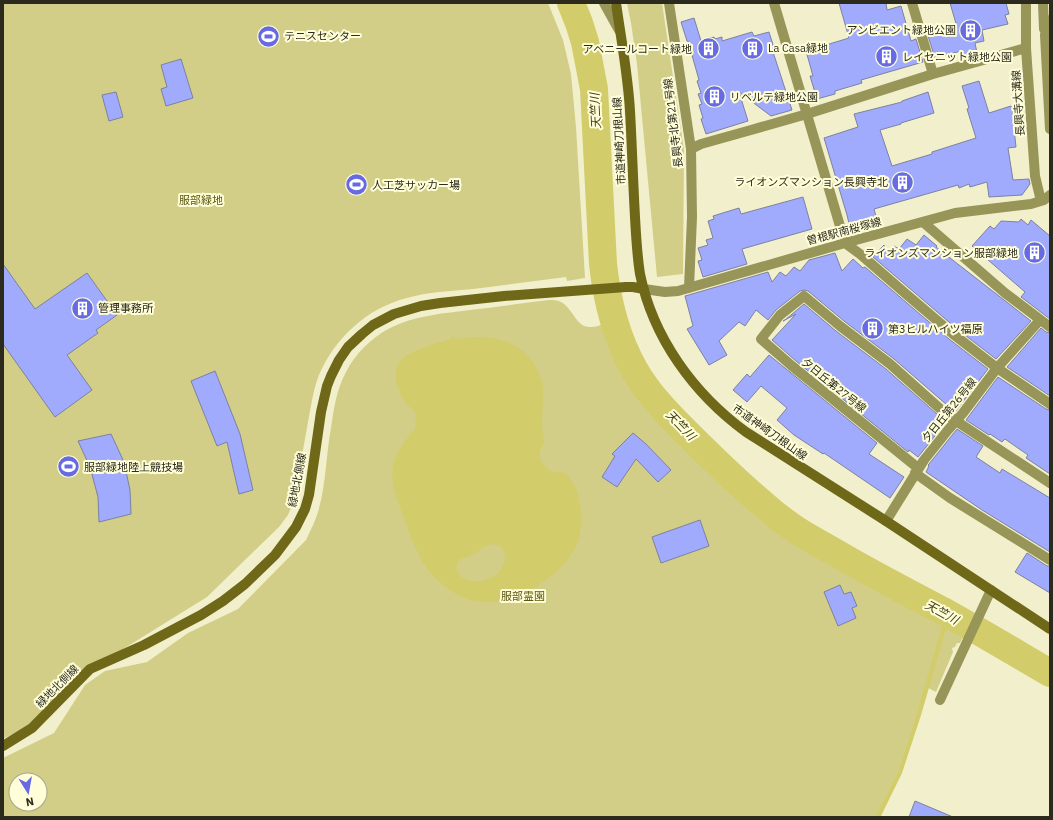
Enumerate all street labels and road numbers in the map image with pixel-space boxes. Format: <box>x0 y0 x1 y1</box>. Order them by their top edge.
street label: 長興寺大溝線 <box>1009 70 1027 136</box>
street label: 長興寺北第21号線 <box>661 77 685 169</box>
street label: 市道神崎刀根山線 <box>610 97 628 185</box>
street label: 曽根駅南桜塚線 <box>805 214 883 248</box>
street label: 夕日丘第27号線 <box>799 355 869 415</box>
street label: 夕日丘第26号線 <box>919 375 979 445</box>
street label: 市道神崎刀根山線 <box>730 401 810 463</box>
street label: 緑地北側線 <box>285 452 309 508</box>
street label: 緑地北側線 <box>33 662 81 710</box>

